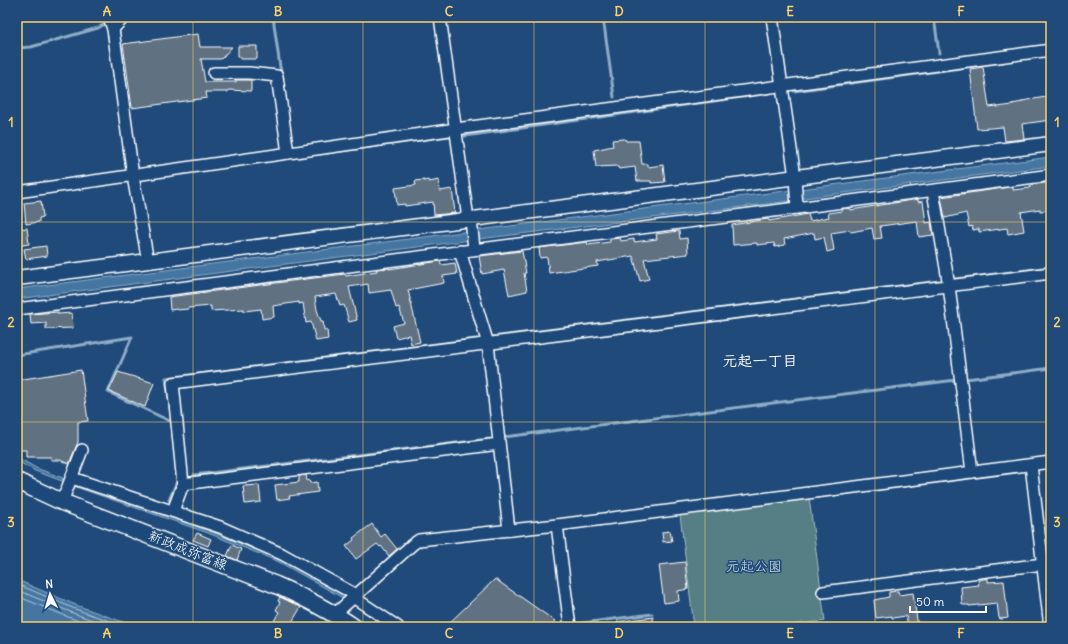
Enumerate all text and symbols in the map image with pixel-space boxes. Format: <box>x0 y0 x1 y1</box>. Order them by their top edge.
text: A <box>103 3 112 20</box>
text: B <box>274 3 283 20</box>
text: C <box>445 3 454 20</box>
text: D <box>614 3 624 20</box>
text: E <box>786 3 794 20</box>
text: F <box>957 3 965 20</box>
text: 1 <box>8 114 14 131</box>
text: 1 <box>1054 114 1060 131</box>
text: 2 <box>7 314 15 331</box>
text: 2 <box>1053 314 1061 331</box>
district label: 元起一丁目 <box>722 351 798 370</box>
text: 3 <box>7 514 15 531</box>
text: 3 <box>1053 514 1061 531</box>
street label: 新政成弥富線 <box>146 526 230 574</box>
park label: 元起公園 <box>726 557 782 575</box>
north arrow <box>30 574 70 614</box>
text: N <box>45 577 54 591</box>
scale bar <box>910 588 986 614</box>
text: 50 m <box>916 594 945 609</box>
text: A <box>103 625 112 642</box>
text: B <box>274 625 283 642</box>
text: C <box>445 625 454 642</box>
text: D <box>614 625 624 642</box>
text: E <box>786 625 794 642</box>
text: F <box>957 625 965 642</box>

